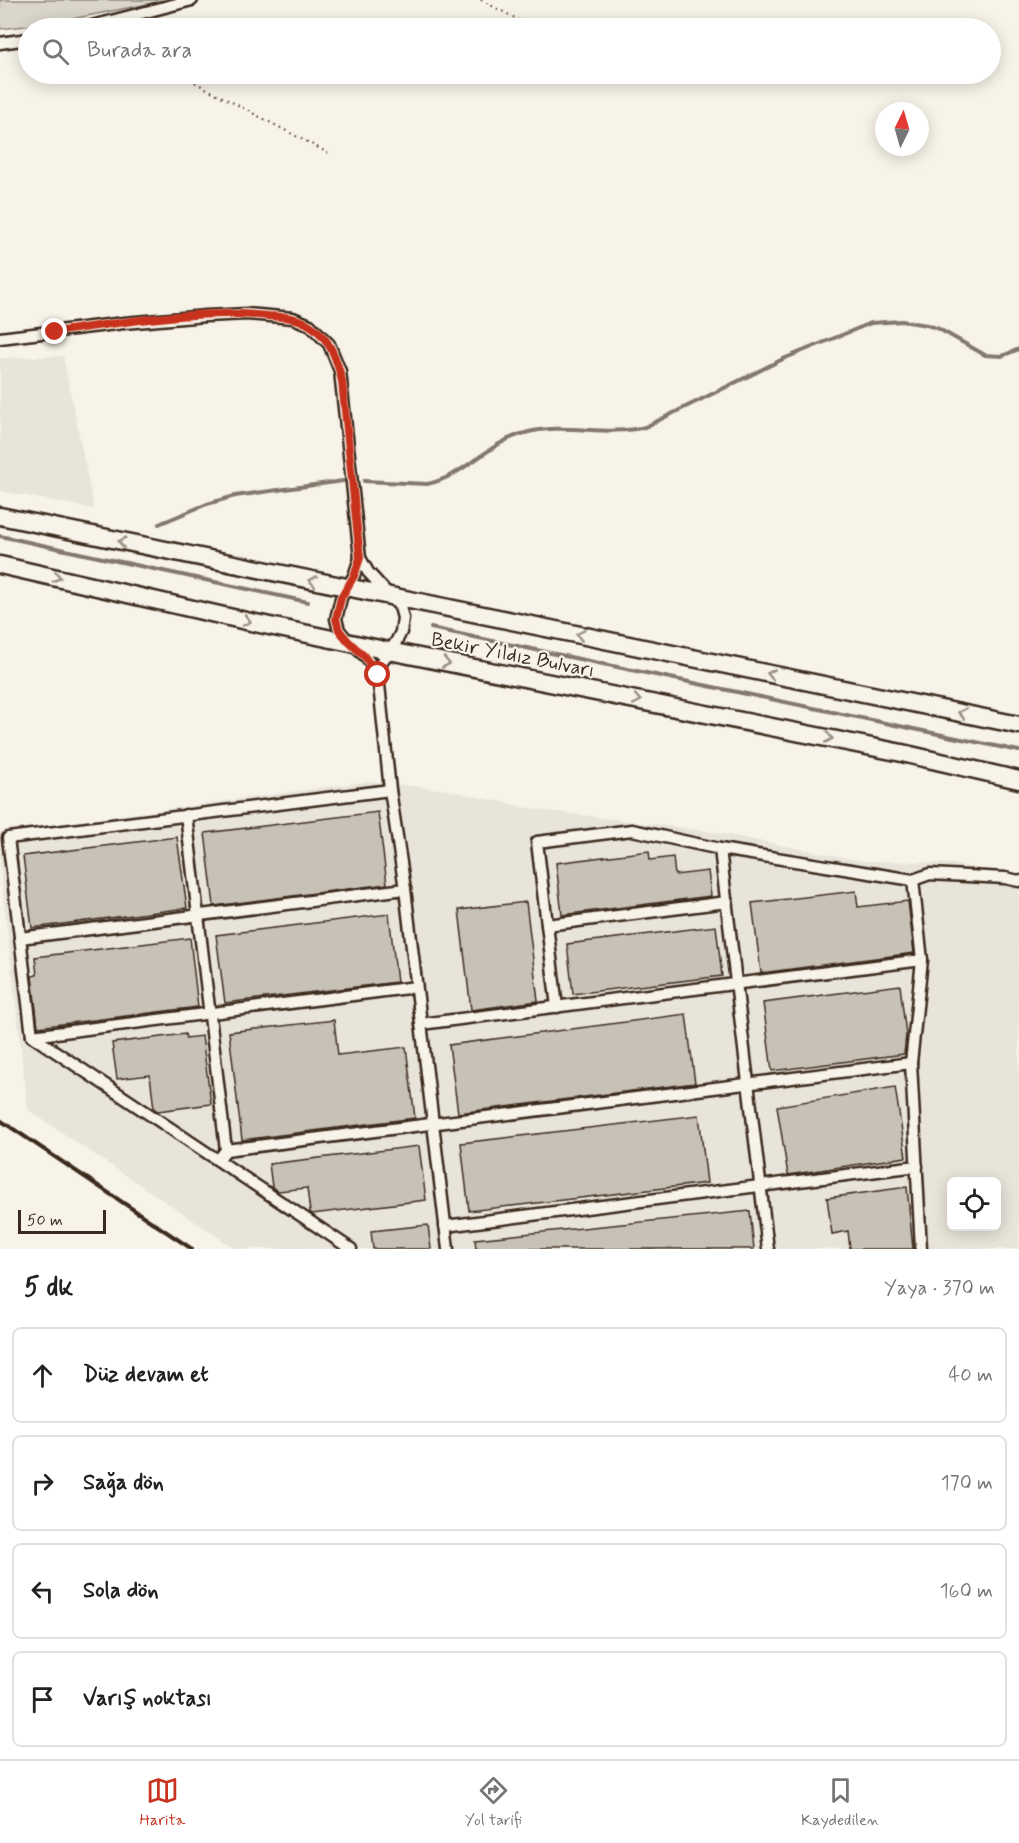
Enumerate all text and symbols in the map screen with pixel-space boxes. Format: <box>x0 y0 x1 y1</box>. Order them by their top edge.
search box <box>18 18 1001 84</box>
icon: search <box>39 35 72 68</box>
text: Burada ara <box>87 37 192 65</box>
north arrow <box>875 102 929 156</box>
route end <box>41 318 67 344</box>
one-way arrow <box>117 536 127 549</box>
one-way arrow <box>52 570 62 583</box>
one-way arrow <box>308 575 318 588</box>
one-way arrow <box>242 614 252 627</box>
street label: Bekir Yıldız Bulvarı <box>429 626 597 685</box>
one-way arrow <box>575 629 585 642</box>
one-way arrow <box>441 656 451 669</box>
route start <box>364 661 390 687</box>
one-way arrow <box>766 668 776 681</box>
one-way arrow <box>632 693 642 706</box>
one-way arrow <box>957 707 967 720</box>
one-way arrow <box>823 731 833 744</box>
map controls <box>947 1177 1001 1231</box>
button: locate <box>947 1177 1001 1231</box>
scale bar <box>18 1207 106 1234</box>
text: 50 m <box>27 1210 63 1231</box>
text: 5 dk <box>24 1271 73 1305</box>
text: Yaya · 370 m <box>884 1275 995 1302</box>
icon: ahead <box>26 1359 59 1392</box>
text: Düz devam et <box>83 1361 208 1389</box>
text: 40 m <box>949 1362 993 1389</box>
icon: right <box>26 1467 59 1500</box>
text: Sağa dön <box>83 1469 164 1497</box>
text: 170 m <box>941 1470 993 1497</box>
icon: left <box>26 1575 59 1608</box>
text: Sola dön <box>83 1577 159 1605</box>
text: 160 m <box>940 1578 993 1605</box>
icon: arrive <box>26 1683 59 1716</box>
text: Varış noktası <box>83 1685 212 1713</box>
tab: Harita <box>140 1774 185 1831</box>
tab: Yol tarifi <box>464 1774 522 1831</box>
tab: Kaydedilen <box>801 1774 879 1831</box>

